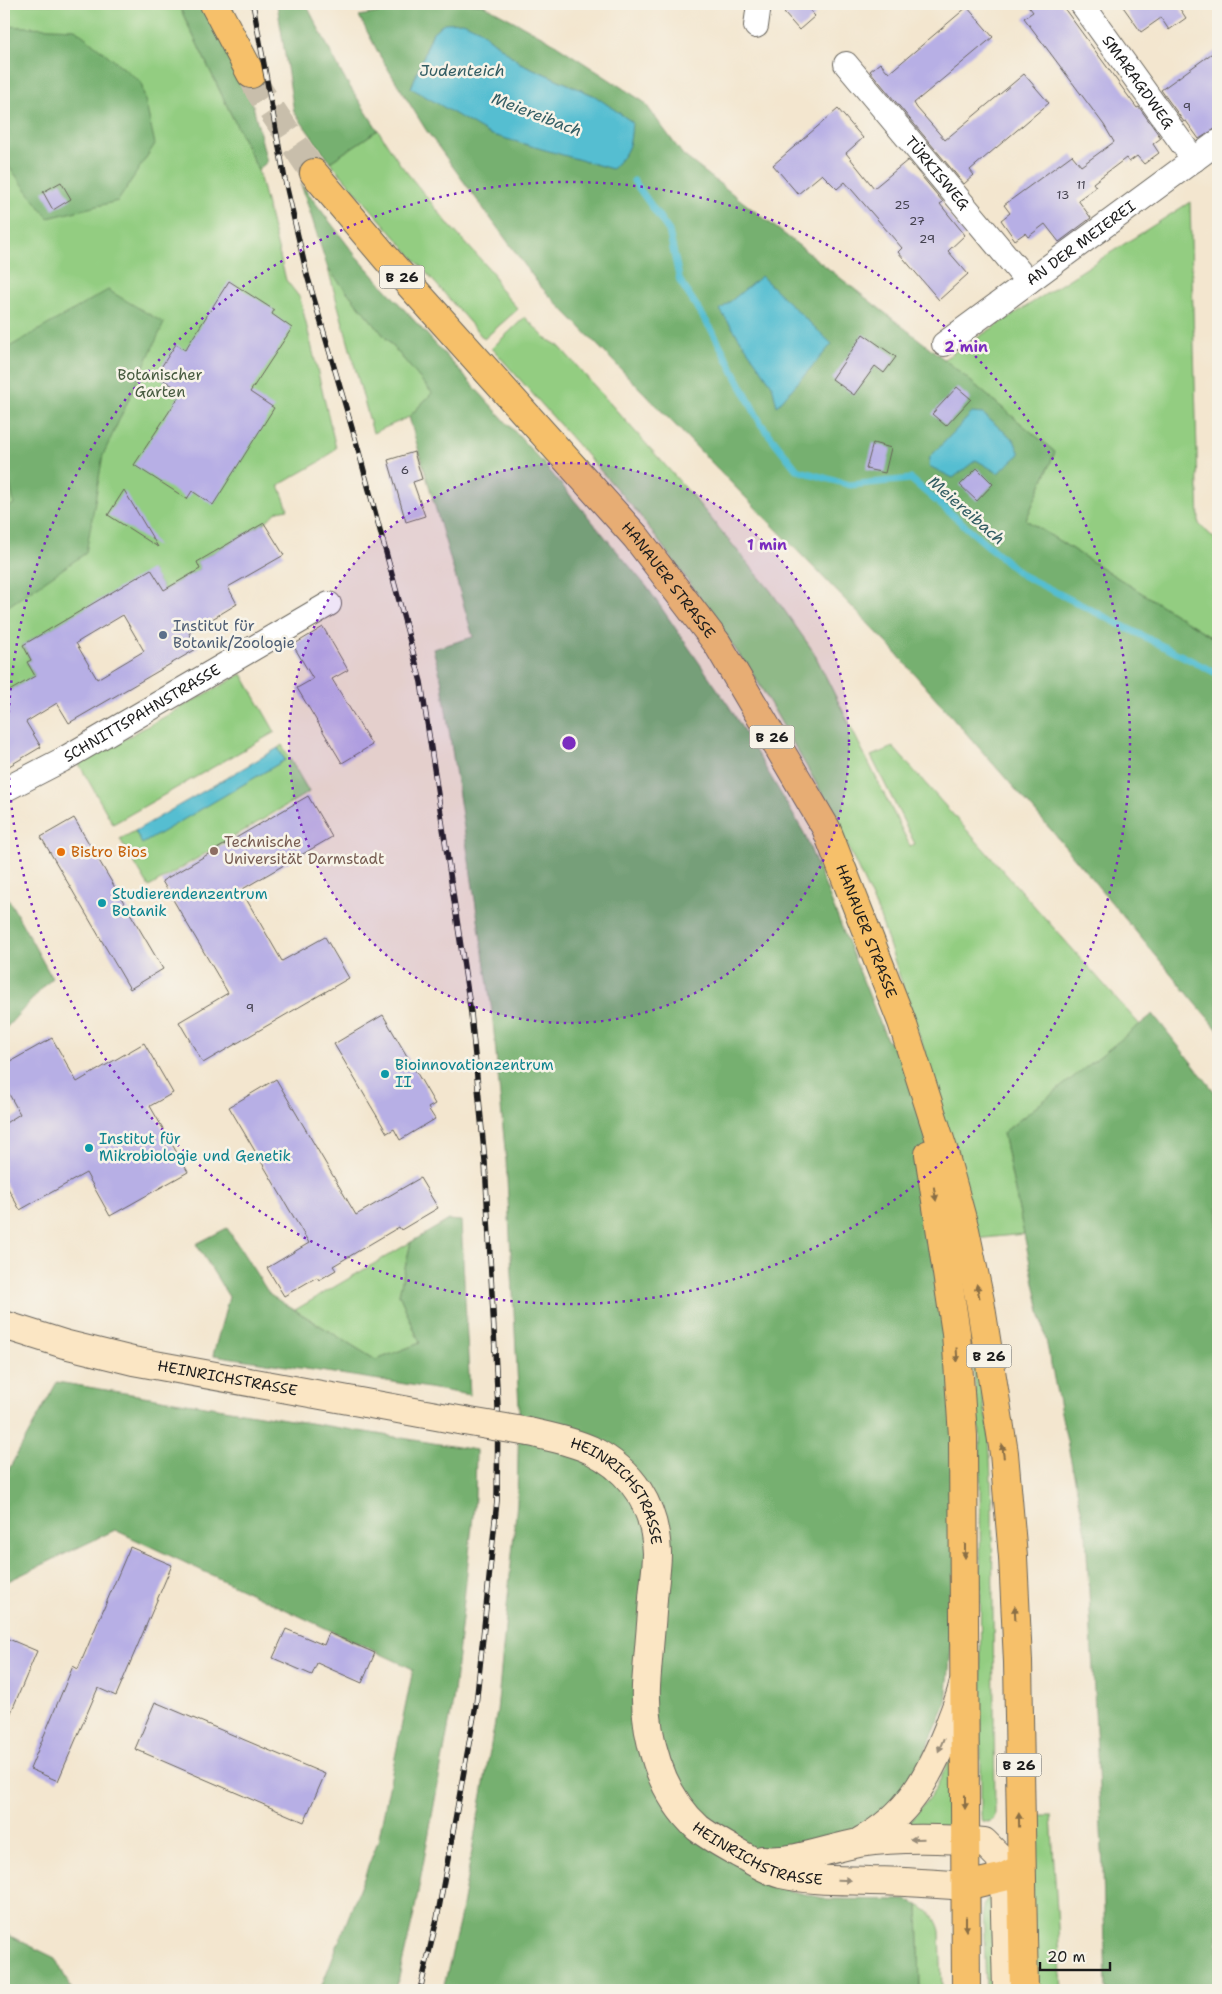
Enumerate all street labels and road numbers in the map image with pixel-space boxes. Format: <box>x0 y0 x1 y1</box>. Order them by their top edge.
street label: SMARAGDWEG <box>1098 31 1178 133</box>
street label: TÜRKISWEG <box>900 132 974 214</box>
street label: AN DER MEIEREI <box>1022 196 1140 290</box>
road number: B 26 <box>380 266 424 288</box>
street label: HANAUER STRASSE <box>617 517 720 643</box>
street label: SCHNITTSPAHNSTRASSE <box>60 660 224 767</box>
road number: B 26 <box>750 726 794 749</box>
street label: HANAUER STRASSE <box>831 861 902 1001</box>
road number: B 26 <box>966 1344 1012 1368</box>
street label: HEINRICHSTRASSE <box>156 1356 299 1401</box>
street label: HEINRICHSTRASSE <box>568 1433 666 1546</box>
road number: B 26 <box>996 1754 1042 1776</box>
street label: HEINRICHSTRASSE <box>688 1817 823 1890</box>

